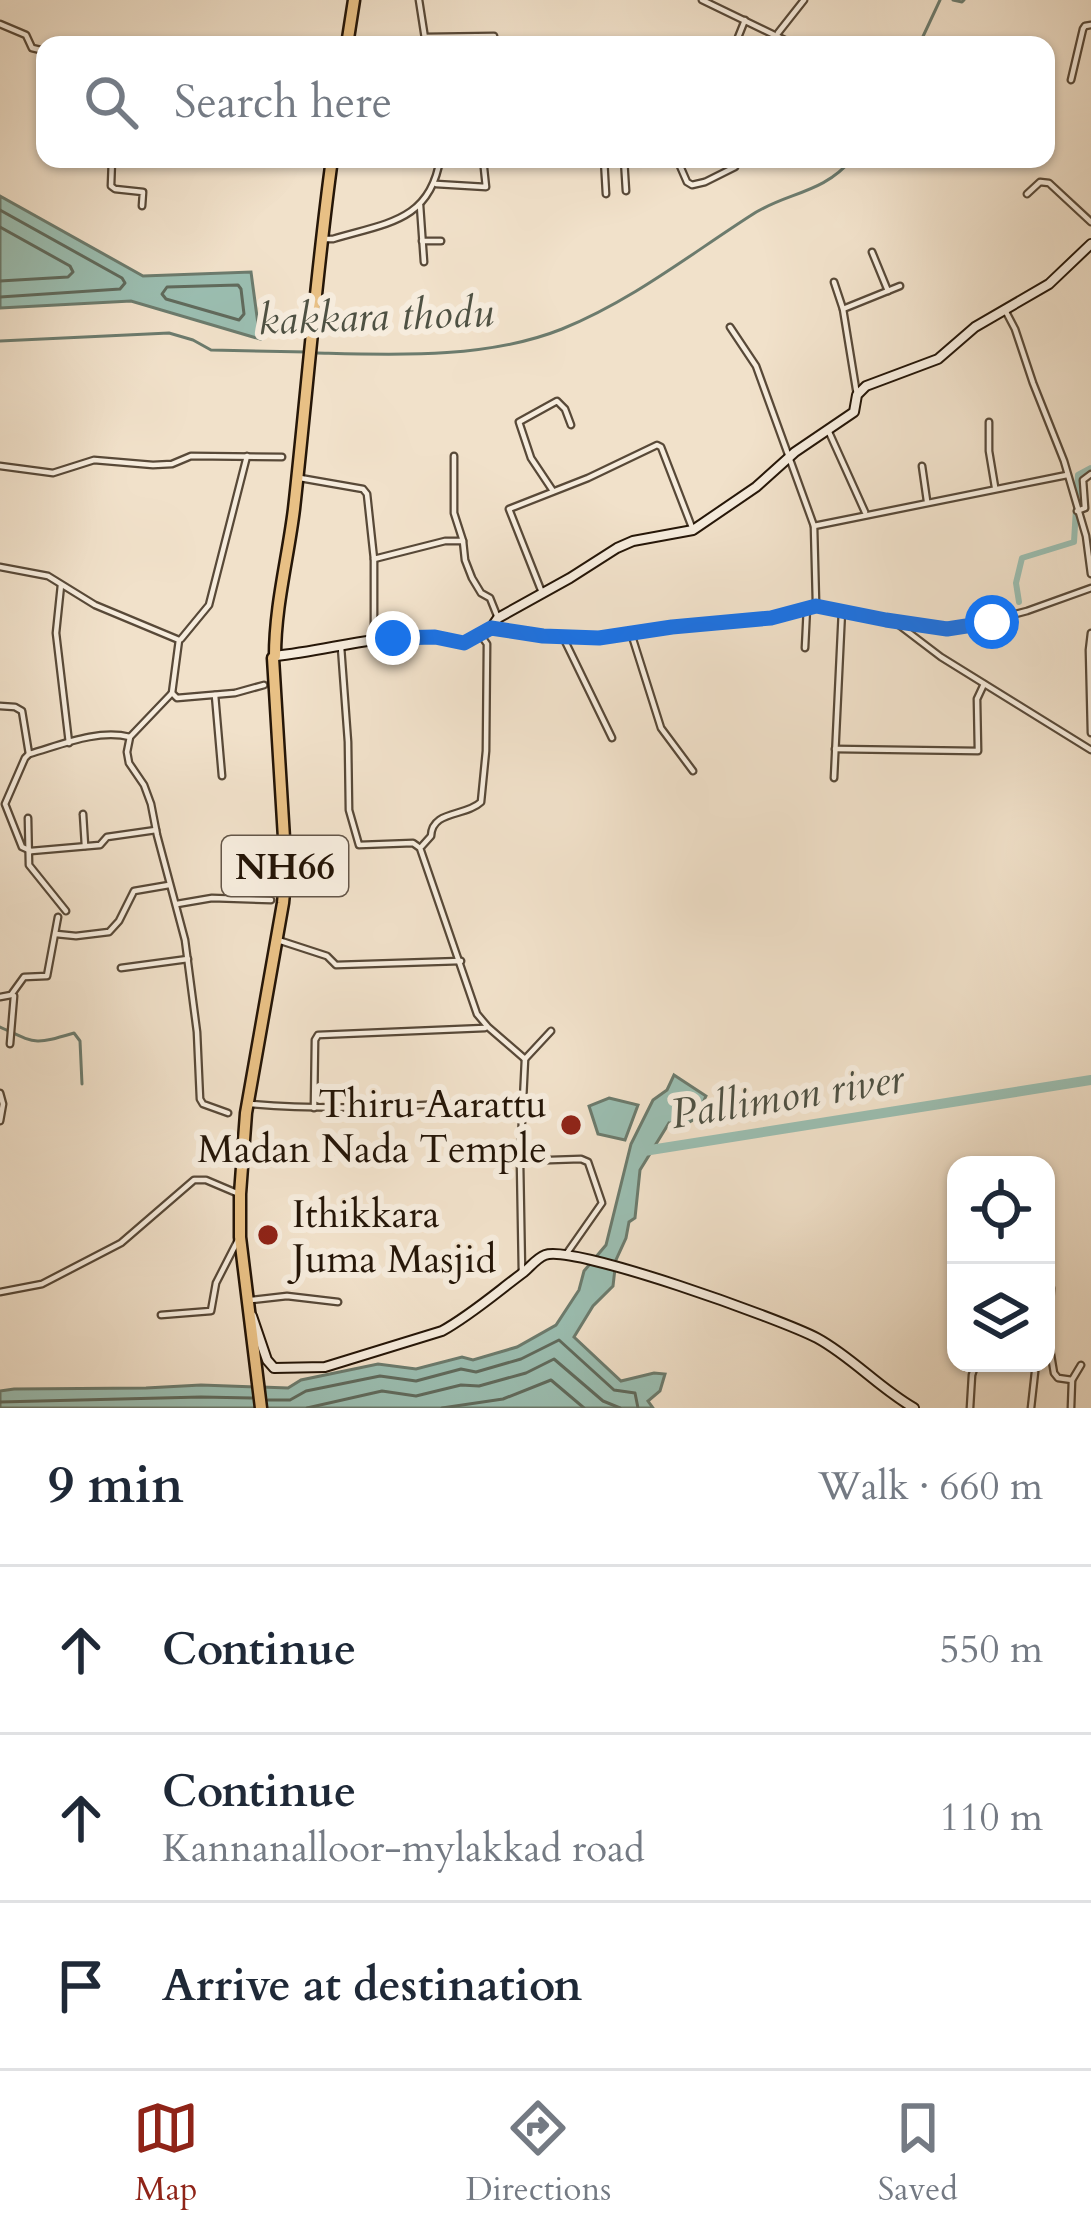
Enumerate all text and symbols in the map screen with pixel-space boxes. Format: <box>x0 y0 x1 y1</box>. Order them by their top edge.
search box <box>36 36 1055 168</box>
icon: search <box>78 69 144 135</box>
text: Search here <box>174 72 392 133</box>
water label: kakkara thodu <box>257 284 495 349</box>
route start <box>965 595 1019 649</box>
route end <box>366 611 420 665</box>
road number: NH66 <box>222 836 348 896</box>
water label: Pallimon river <box>667 1050 909 1143</box>
place label: Thiru Aarattu Madan Nada Temple <box>197 1078 547 1176</box>
marker: Thiru Aarattu Madan Nada Temple <box>558 1112 584 1138</box>
map controls <box>947 1156 1055 1372</box>
button: locate <box>947 1156 1055 1264</box>
place label: Ithikkara Juma Masjid <box>287 1188 496 1286</box>
marker: Ithikkara Juma Masjid <box>255 1222 281 1248</box>
button: layers <box>947 1264 1055 1372</box>
text: 9 min <box>48 1451 184 1521</box>
text: Walk · 660 m <box>818 1460 1043 1513</box>
icon: ahead <box>48 1617 114 1683</box>
text: Continue <box>162 1619 356 1680</box>
text: 550 m <box>940 1623 1043 1676</box>
text: Continue <box>162 1761 356 1822</box>
icon: ahead <box>48 1785 114 1851</box>
text: 110 m <box>940 1791 1043 1844</box>
text: Kannanalloor-mylakkad road <box>162 1822 645 1875</box>
icon: arrive <box>48 1953 114 2019</box>
text: Arrive at destination <box>162 1955 582 2016</box>
tab: Map <box>133 2095 199 2212</box>
tab: Directions <box>466 2095 611 2212</box>
tab: Saved <box>878 2095 958 2212</box>

